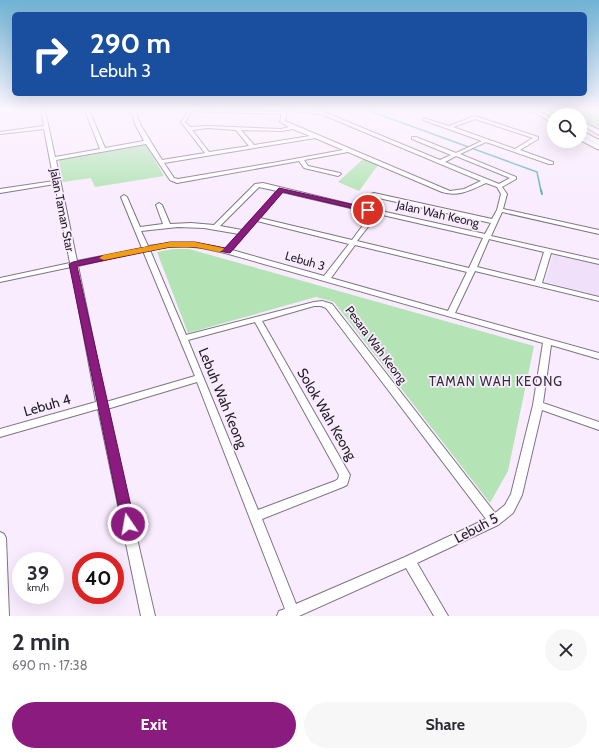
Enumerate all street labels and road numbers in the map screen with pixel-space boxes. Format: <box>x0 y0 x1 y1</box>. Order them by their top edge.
street label: Jalan Taman Star <box>47 166 78 253</box>
street label: Jalan Wah Keong <box>394 196 482 231</box>
street label: Lebuh 3 <box>284 248 327 273</box>
street label: Pesara Wah Keong <box>342 303 411 387</box>
street label: Lebuh Wah Keong <box>195 345 252 452</box>
street label: Solok Wah Keong <box>293 365 361 464</box>
street label: Lebuh 4 <box>21 390 73 420</box>
street label: Lebuh 5 <box>451 509 501 547</box>

